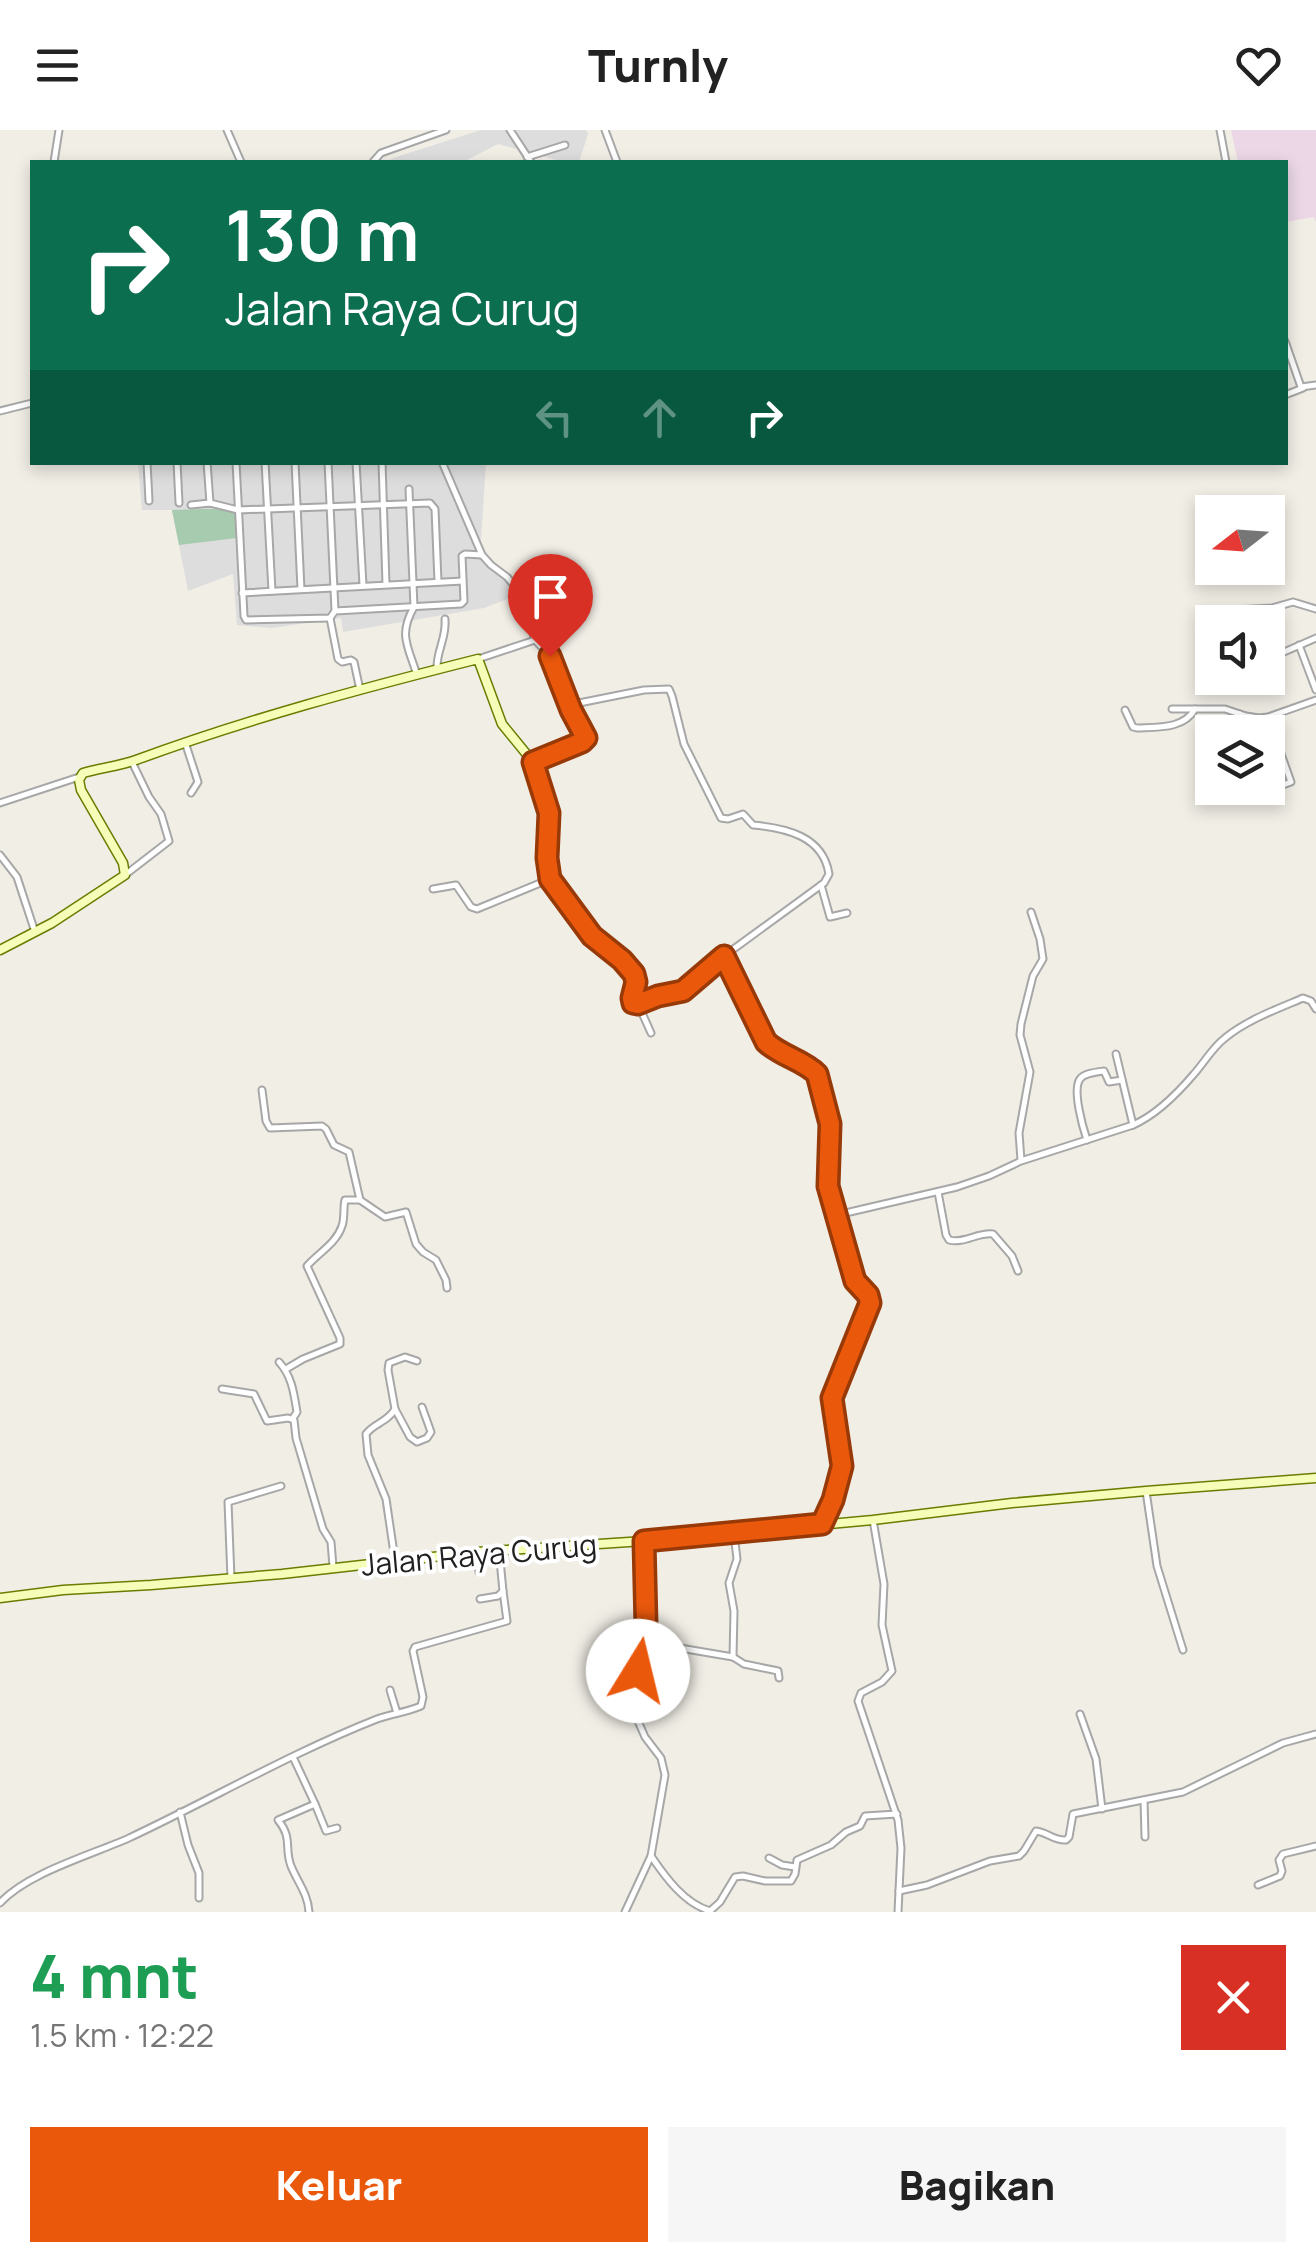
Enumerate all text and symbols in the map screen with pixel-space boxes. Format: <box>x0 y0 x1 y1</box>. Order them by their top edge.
text: Turnly <box>588 34 728 96</box>
icon: menu <box>30 38 85 93</box>
icon: heart <box>1231 38 1286 93</box>
text: 130 m <box>225 186 419 282</box>
icon: right <box>60 200 190 330</box>
text: Jalan Raya Curug <box>225 277 579 339</box>
icon: left <box>527 390 582 445</box>
icon: ahead <box>632 390 687 445</box>
icon: right <box>737 390 792 445</box>
north arrow <box>1195 495 1285 585</box>
map controls <box>1195 495 1285 805</box>
pin <box>508 554 593 657</box>
icon: arrive <box>523 569 578 624</box>
button: sound <box>1195 605 1285 695</box>
button: layers <box>1195 715 1285 805</box>
street label: Jalan Raya Curug <box>360 1523 598 1585</box>
position arrow <box>586 1619 690 1723</box>
text: 4 mnt <box>30 1934 199 2016</box>
button: close <box>1181 1945 1286 2050</box>
text: 1.5 km · 12:22 <box>30 2013 214 2057</box>
button: Keluar <box>30 2127 648 2242</box>
button: Bagikan <box>668 2127 1286 2242</box>

